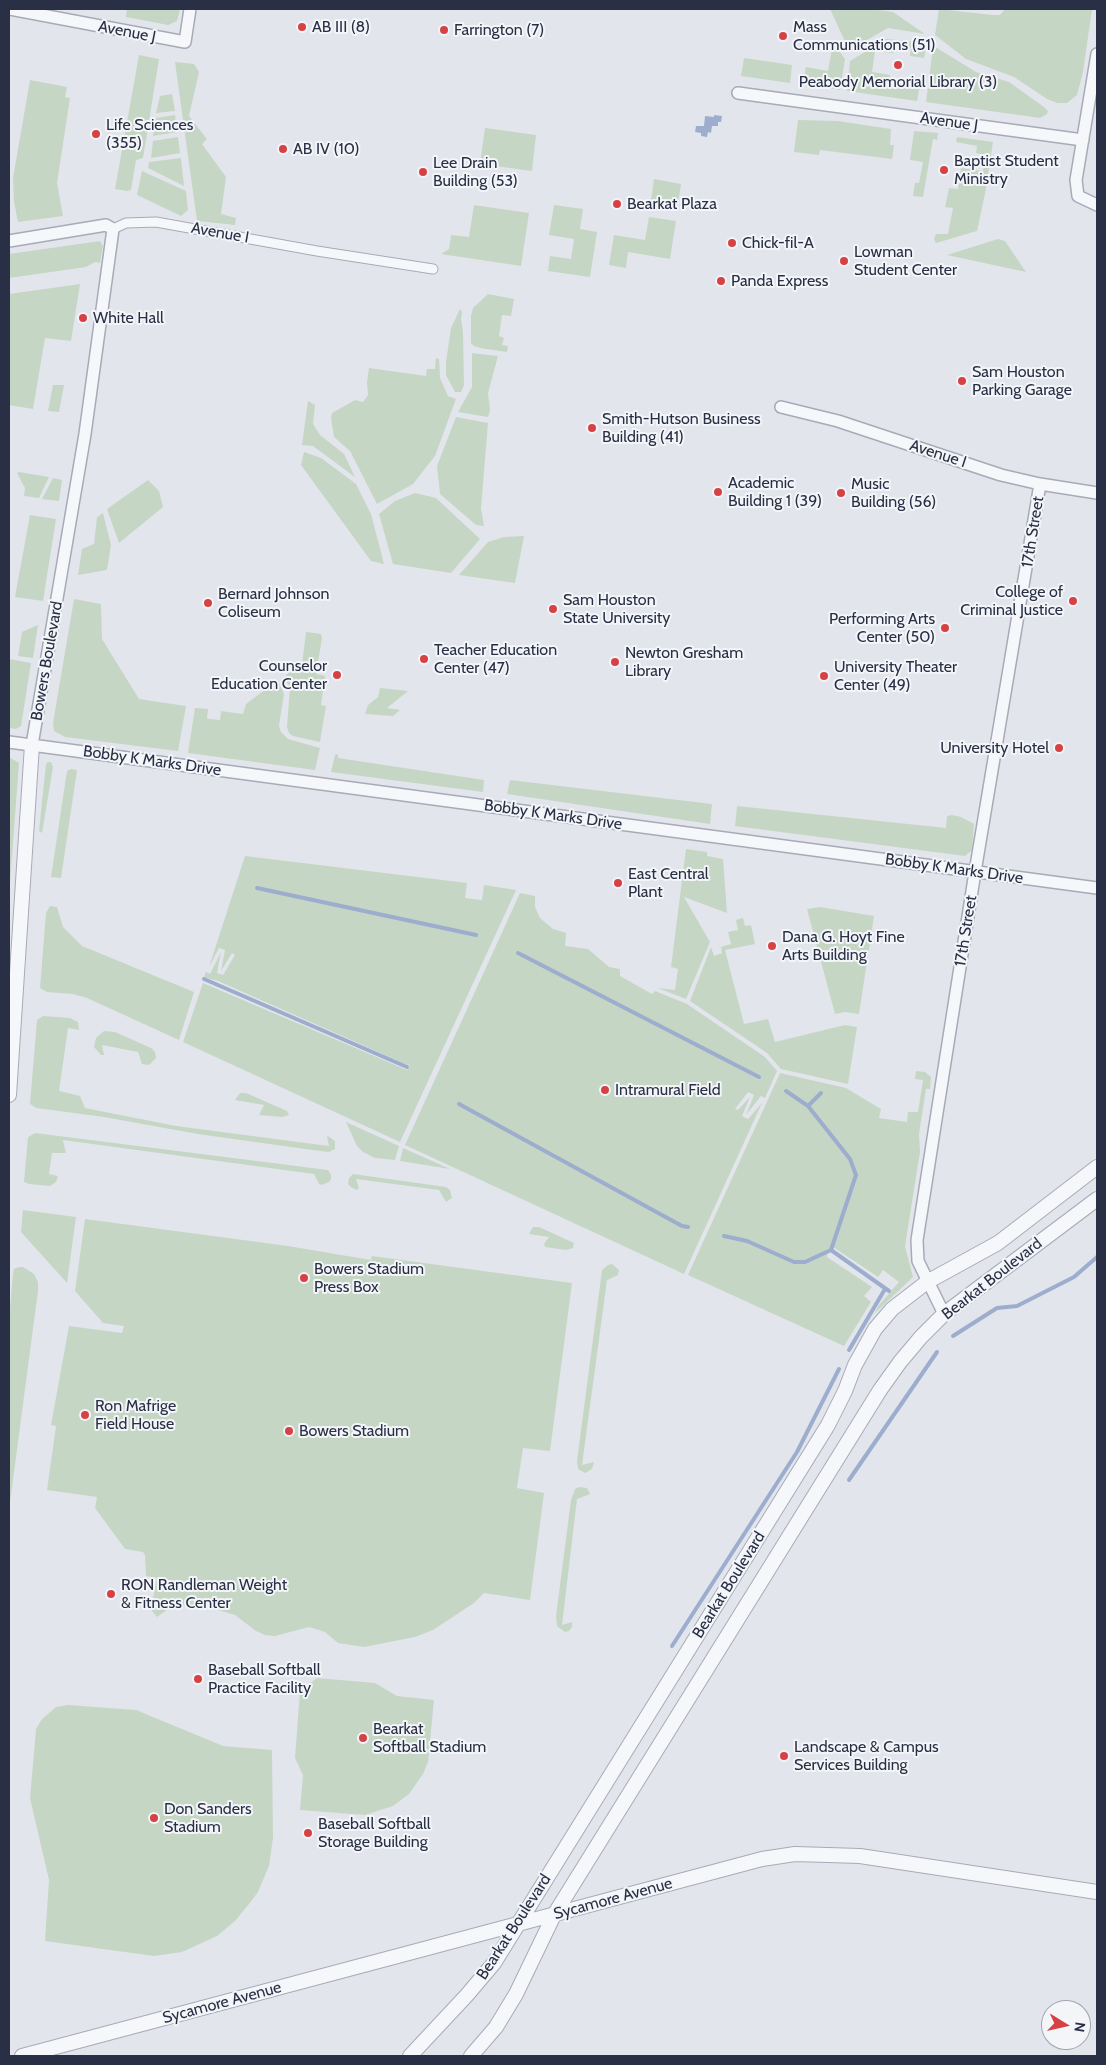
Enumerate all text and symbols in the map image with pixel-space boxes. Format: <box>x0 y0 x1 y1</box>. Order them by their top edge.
street label: Avenue J <box>96 17 158 47</box>
place label: AB III (8) <box>312 17 370 37</box>
place label: Mass Communications (51) <box>793 17 935 55</box>
place label: Farrington (7) <box>454 20 544 40</box>
marker: AB III (8) <box>296 21 308 33</box>
marker: Farrington (7) <box>438 24 450 36</box>
marker: Mass Communications (51) <box>777 30 789 42</box>
marker: Peabody Memorial Library (3) <box>892 59 904 71</box>
place label: Peabody Memorial Library (3) <box>799 72 997 92</box>
street label: Avenue J <box>919 108 979 136</box>
place label: Life Sciences (355) <box>106 115 193 153</box>
marker: Life Sciences (355) <box>90 128 102 140</box>
place label: AB IV (10) <box>293 139 359 159</box>
marker: AB IV (10) <box>277 143 289 155</box>
place label: Baptist Student Ministry <box>954 151 1059 189</box>
place label: Lee Drain Building (53) <box>433 153 518 191</box>
marker: Baptist Student Ministry <box>938 164 950 176</box>
marker: Lee Drain Building (53) <box>417 166 429 178</box>
place label: Bearkat Plaza <box>627 194 717 214</box>
marker: Bearkat Plaza <box>611 198 623 210</box>
street label: Avenue I <box>190 218 250 248</box>
place label: Chick-fil-A <box>742 233 814 253</box>
marker: Chick-fil-A <box>726 237 738 249</box>
place label: Lowman Student Center <box>854 242 957 280</box>
marker: Lowman Student Center <box>838 255 850 267</box>
place label: Panda Express <box>731 271 828 291</box>
marker: Panda Express <box>715 275 727 287</box>
place label: White Hall <box>93 308 164 328</box>
marker: White Hall <box>77 312 89 324</box>
place label: Sam Houston Parking Garage <box>972 362 1072 400</box>
marker: Sam Houston Parking Garage <box>956 375 968 387</box>
place label: Smith-Hutson Business Building (41) <box>602 409 761 447</box>
marker: Smith-Hutson Business Building (41) <box>586 422 598 434</box>
street label: Avenue I <box>907 436 969 472</box>
place label: Academic Building 1 (39) <box>728 473 822 511</box>
place label: Music Building (56) <box>851 474 936 512</box>
marker: Academic Building 1 (39) <box>712 486 724 498</box>
marker: Music Building (56) <box>835 487 847 499</box>
street label: 17th Street <box>1018 495 1048 569</box>
place label: College of Criminal Justice <box>960 582 1063 620</box>
place label: Bernard Johnson Coliseum <box>218 584 329 622</box>
place label: Sam Houston State University <box>563 590 670 628</box>
marker: College of Criminal Justice <box>1067 595 1079 607</box>
marker: Bernard Johnson Coliseum <box>202 597 214 609</box>
street label: Bowers Boulevard <box>27 600 67 722</box>
marker: Sam Houston State University <box>547 603 559 615</box>
place label: Performing Arts Center (50) <box>829 609 935 647</box>
marker: Performing Arts Center (50) <box>939 622 951 634</box>
place label: Teacher Education Center (47) <box>434 640 557 678</box>
place label: Newton Gresham Library <box>625 643 743 681</box>
marker: Teacher Education Center (47) <box>418 653 430 665</box>
place label: Counselor Education Center <box>211 656 327 694</box>
marker: Newton Gresham Library <box>609 656 621 668</box>
place label: University Theater Center (49) <box>834 657 957 695</box>
marker: Counselor Education Center <box>331 669 343 681</box>
marker: University Theater Center (49) <box>818 670 830 682</box>
place label: University Hotel <box>940 738 1049 758</box>
street label: Bobby K Marks Drive <box>82 742 222 780</box>
marker: University Hotel <box>1053 742 1065 754</box>
street label: Bobby K Marks Drive <box>483 796 623 834</box>
street label: Bobby K Marks Drive <box>884 850 1024 888</box>
place label: East Central Plant <box>628 864 709 902</box>
marker: East Central Plant <box>612 877 624 889</box>
street label: 17th Street <box>951 894 981 968</box>
place label: Dana G. Hoyt Fine Arts Building <box>782 927 905 965</box>
marker: Dana G. Hoyt Fine Arts Building <box>766 940 778 952</box>
place label: Intramural Field <box>615 1080 721 1100</box>
marker: Intramural Field <box>599 1084 611 1096</box>
street label: Bearkat Boulevard <box>938 1234 1046 1324</box>
place label: Bowers Stadium Press Box <box>314 1259 424 1297</box>
marker: Bowers Stadium Press Box <box>298 1272 310 1284</box>
place label: Ron Mafrige Field House <box>95 1396 176 1434</box>
marker: Ron Mafrige Field House <box>79 1409 91 1421</box>
place label: Bowers Stadium <box>299 1421 409 1441</box>
marker: Bowers Stadium <box>283 1425 295 1437</box>
street label: Bearkat Boulevard <box>689 1528 769 1642</box>
place label: RON Randleman Weight & Fitness Center <box>121 1575 287 1613</box>
marker: RON Randleman Weight & Fitness Center <box>105 1588 117 1600</box>
place label: Baseball Softball Practice Facility <box>208 1660 321 1698</box>
marker: Baseball Softball Practice Facility <box>192 1673 204 1685</box>
place label: Bearkat Softball Stadium <box>373 1719 486 1757</box>
marker: Bearkat Softball Stadium <box>357 1732 369 1744</box>
place label: Landscape & Campus Services Building <box>794 1737 939 1775</box>
marker: Landscape & Campus Services Building <box>778 1750 790 1762</box>
place label: Don Sanders Stadium <box>164 1799 252 1837</box>
marker: Don Sanders Stadium <box>148 1812 160 1824</box>
place label: Baseball Softball Storage Building <box>318 1814 431 1852</box>
marker: Baseball Softball Storage Building <box>302 1827 314 1839</box>
street label: Bearkat Boulevard <box>473 1871 555 1983</box>
street label: Sycamore Avenue <box>552 1874 674 1924</box>
street label: Sycamore Avenue <box>161 1978 283 2028</box>
north arrow <box>1041 2000 1091 2050</box>
text: N <box>1070 2021 1089 2033</box>

